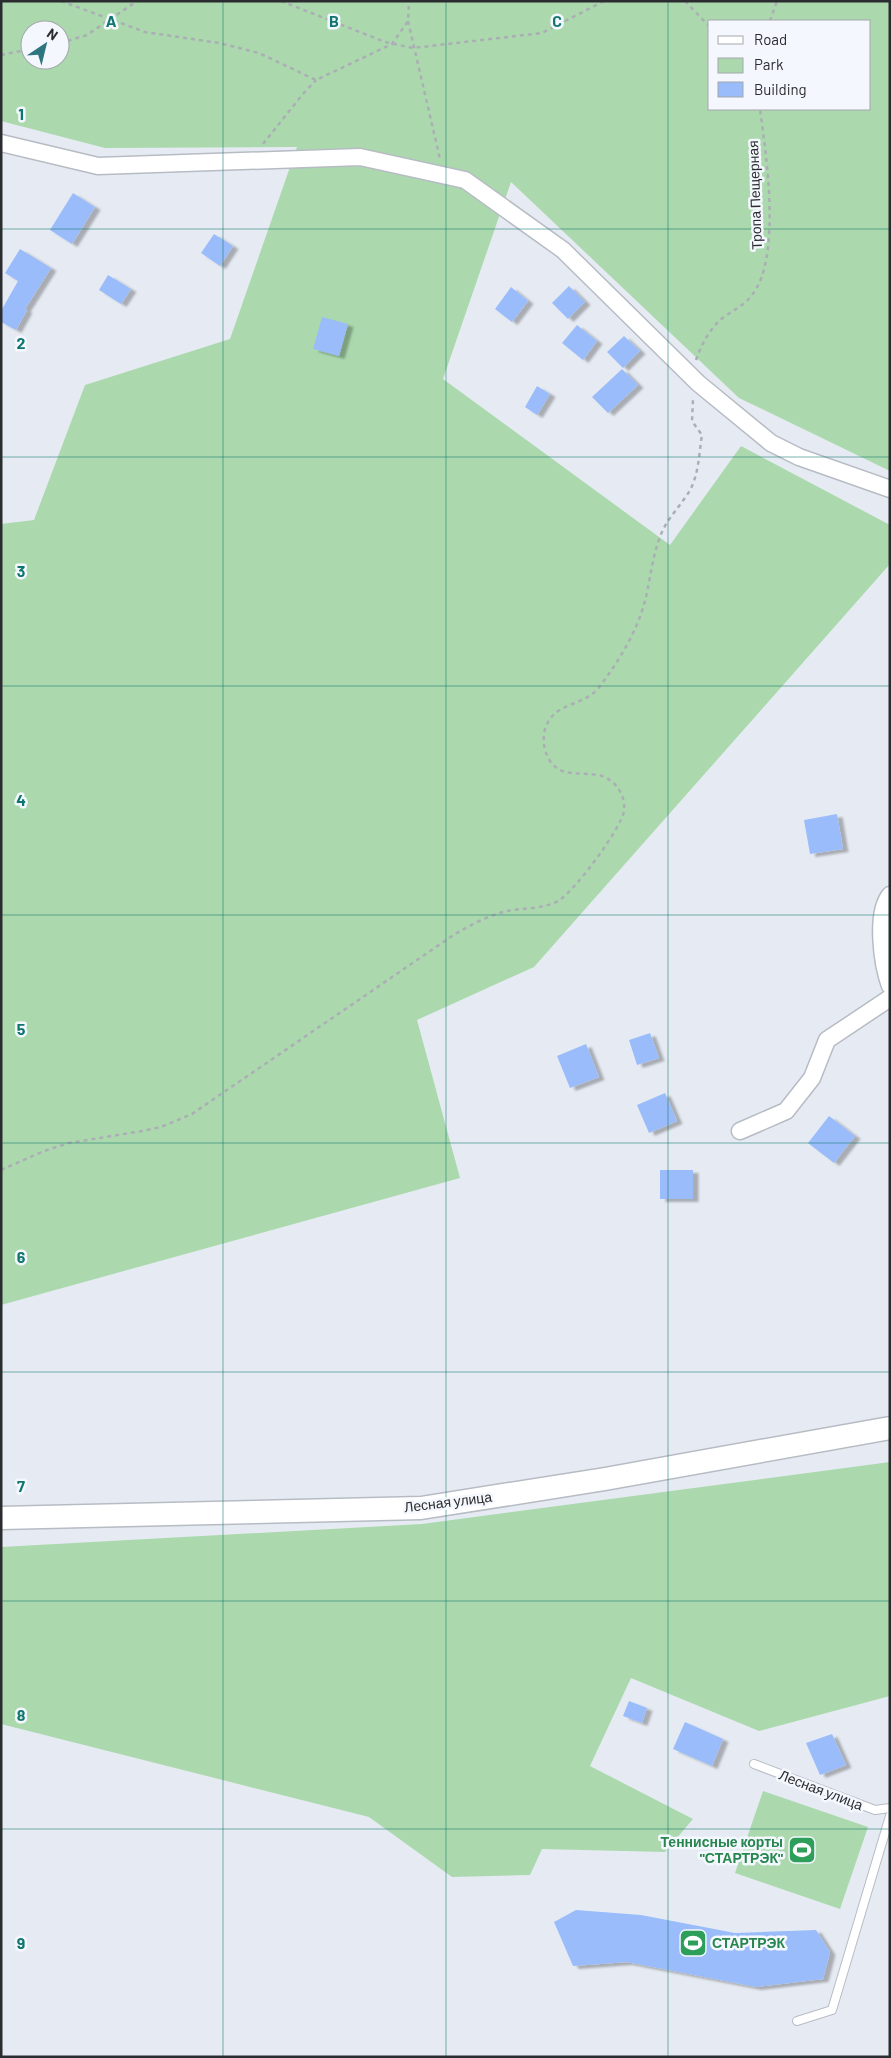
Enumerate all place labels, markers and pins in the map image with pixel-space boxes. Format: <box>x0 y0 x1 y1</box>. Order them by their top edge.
place label: Теннисные корты "СТАРТРЭК" <box>661 1833 783 1866</box>
sports icon: Теннисные корты "СТАРТРЭК" <box>787 1835 817 1865</box>
sports icon: СТАРТРЭК <box>678 1928 708 1958</box>
place label: СТАРТРЭК <box>712 1934 786 1951</box>

